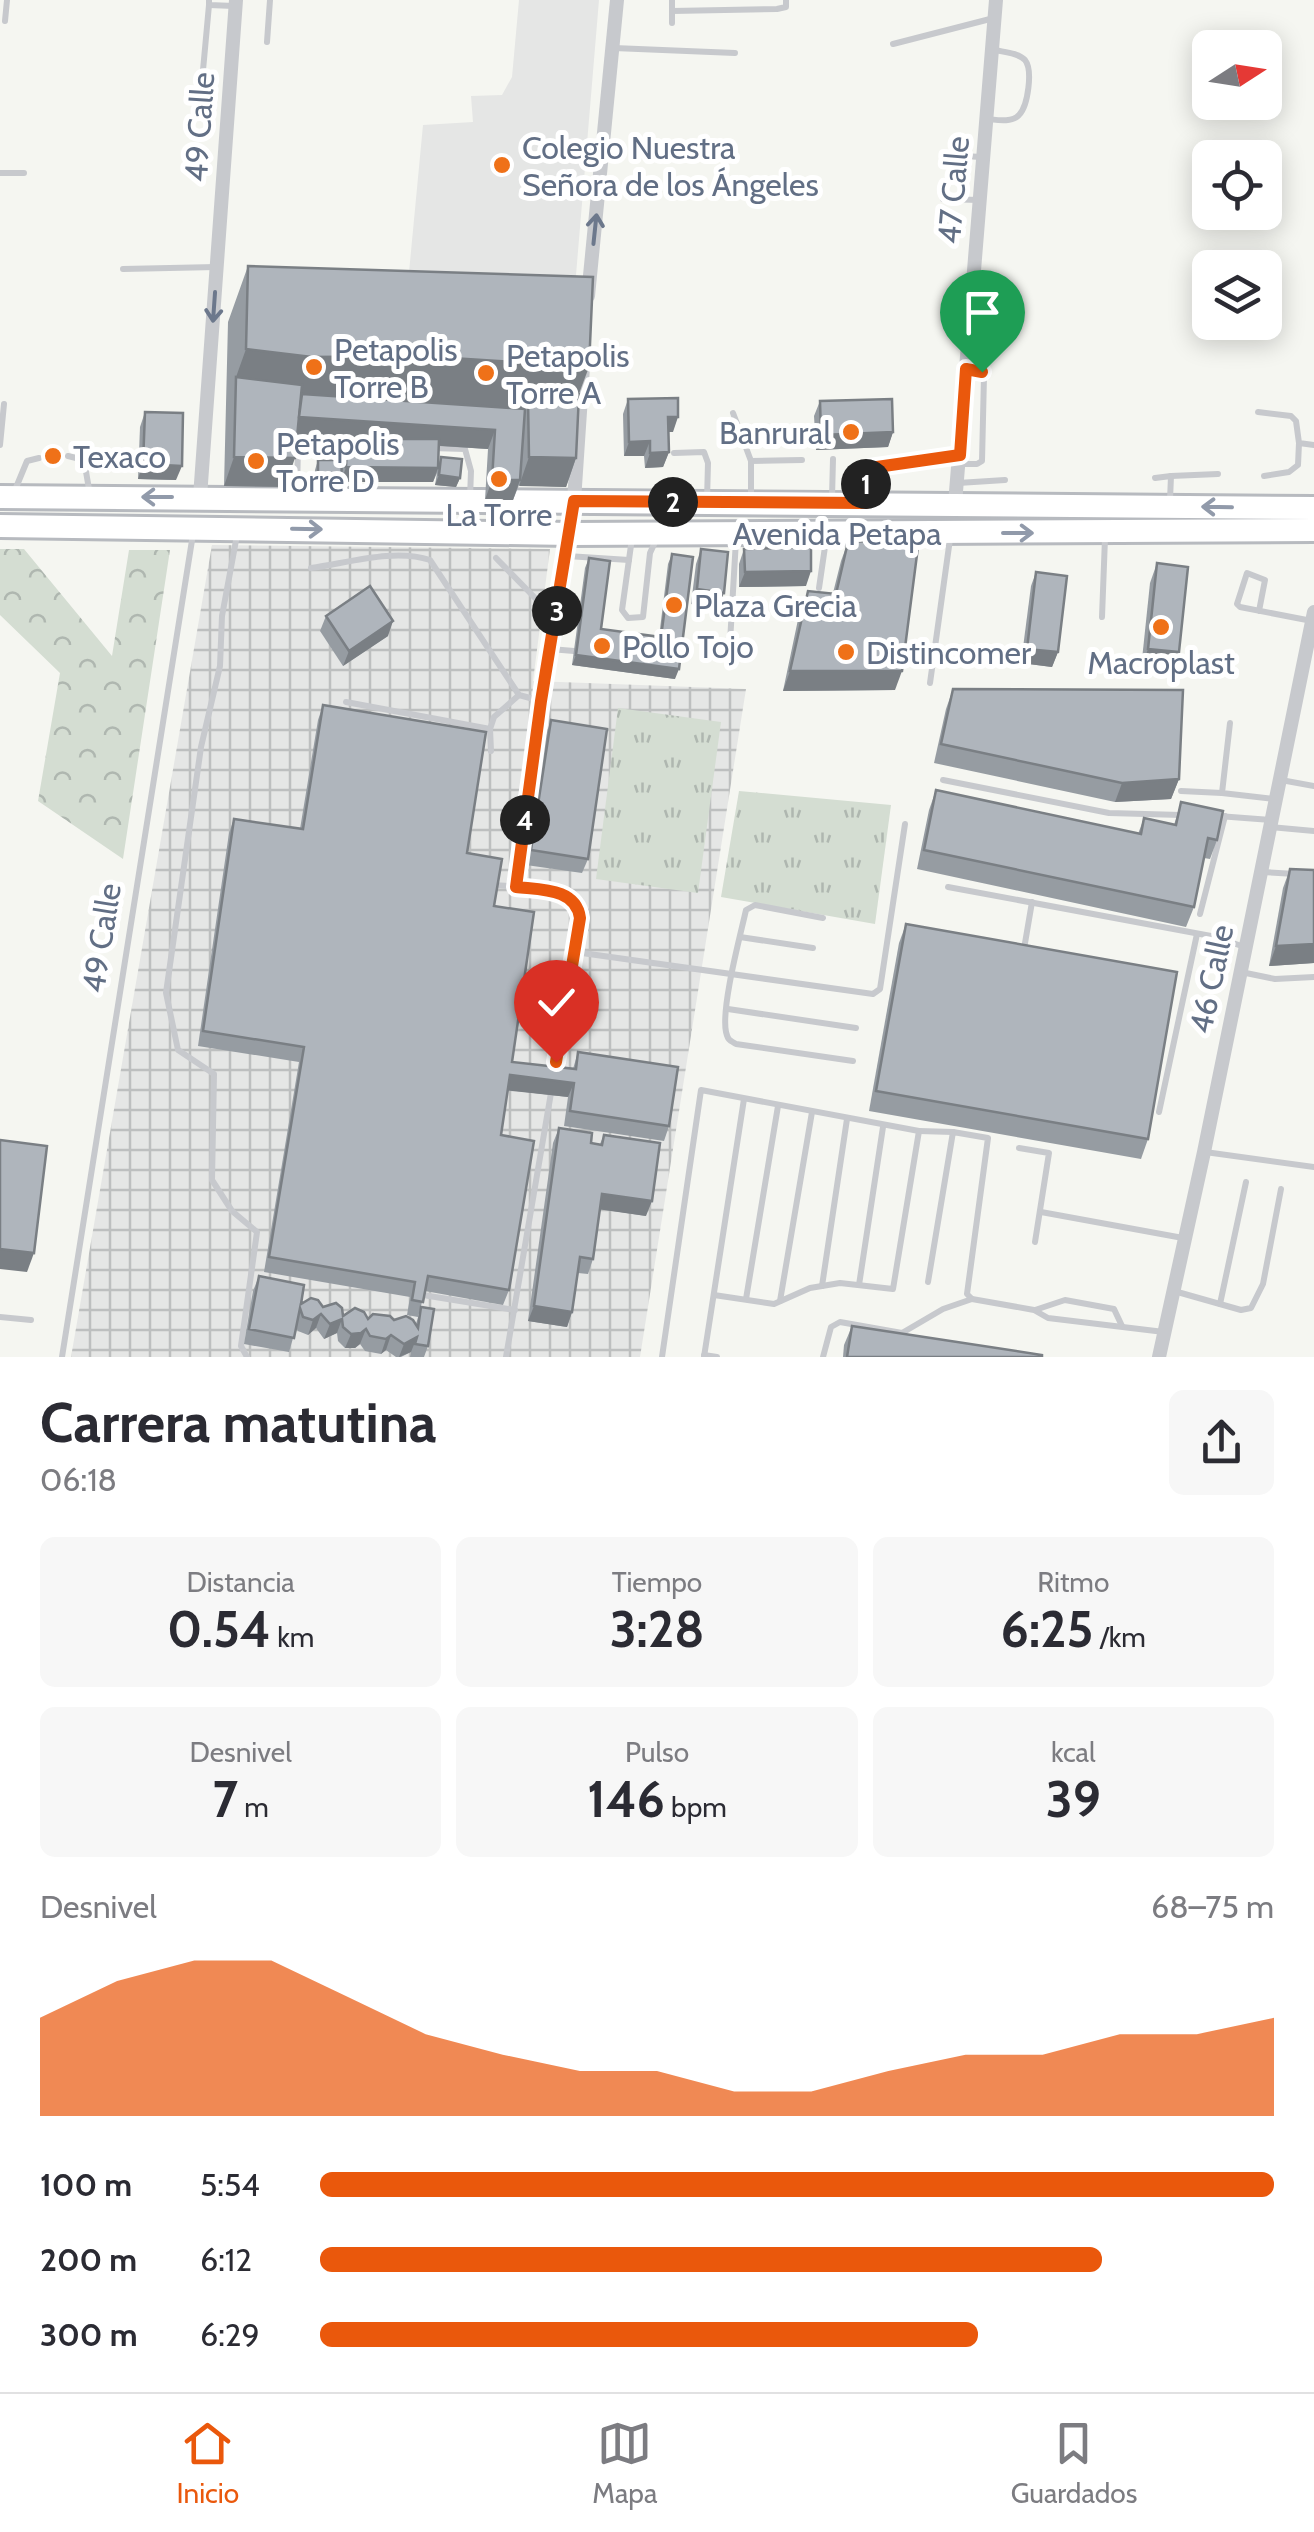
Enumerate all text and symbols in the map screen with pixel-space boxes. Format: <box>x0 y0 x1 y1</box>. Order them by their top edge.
north arrow <box>1192 30 1282 120</box>
map controls <box>1192 30 1282 340</box>
street label: 49 Calle <box>176 71 222 183</box>
place label: Colegio Nuestra Señora de los Ángeles <box>522 128 819 204</box>
street label: 47 Calle <box>929 134 977 246</box>
button: locate <box>1192 140 1282 230</box>
marker: Colegio Nuestra Señora de los Ángeles <box>491 154 513 176</box>
one-way arrow <box>585 214 604 246</box>
button: layers <box>1192 250 1282 340</box>
pin <box>940 270 1025 373</box>
icon: arrive <box>955 285 1010 340</box>
one-way arrow <box>204 290 223 322</box>
place label: Petapolis Torre B <box>334 330 457 406</box>
place label: Petapolis Torre A <box>506 336 629 412</box>
marker: Petapolis Torre B <box>303 356 325 378</box>
marker: Petapolis Torre A <box>475 362 497 384</box>
place label: Banrural <box>719 413 831 452</box>
marker: Banrural <box>840 421 862 443</box>
place label: Petapolis Torre D <box>276 424 399 500</box>
place label: Texaco <box>73 437 166 476</box>
marker: Texaco <box>42 445 64 467</box>
marker: Petapolis Torre D <box>245 450 267 472</box>
pin: 1 <box>841 459 891 509</box>
text: 1 <box>861 467 871 501</box>
marker: La Torre <box>488 468 510 490</box>
pin: 2 <box>648 477 698 527</box>
text: 2 <box>666 485 680 519</box>
one-way arrow <box>141 488 174 506</box>
place label: La Torre <box>446 495 552 534</box>
one-way arrow <box>1201 497 1233 516</box>
street label: Avenida Petapa <box>732 514 942 553</box>
one-way arrow <box>291 520 323 539</box>
one-way arrow <box>1002 524 1034 542</box>
pin: 3 <box>532 586 582 636</box>
place label: Plaza Grecia <box>694 586 857 625</box>
text: 3 <box>549 594 565 628</box>
marker: Plaza Grecia <box>663 594 685 616</box>
marker: Macroplast <box>1150 616 1172 638</box>
place label: Pollo Tojo <box>622 627 754 666</box>
place label: Distincomer <box>866 633 1032 672</box>
marker: Pollo Tojo <box>591 635 613 657</box>
marker: Distincomer <box>835 641 857 663</box>
place label: Macroplast <box>1087 643 1235 682</box>
pin: 4 <box>500 795 550 845</box>
text: 4 <box>516 803 534 837</box>
street label: 49 Calle <box>73 880 129 996</box>
street label: 46 Calle <box>1180 921 1242 1037</box>
pin <box>514 960 599 1063</box>
icon: check <box>529 975 584 1030</box>
text: Carrera matutina <box>40 1389 437 1456</box>
button: share <box>1169 1390 1274 1495</box>
text: 06:18 <box>40 1460 117 1499</box>
text: Distancia <box>187 1565 295 1599</box>
text: Tiempo <box>612 1565 702 1599</box>
text: Ritmo <box>1037 1565 1109 1599</box>
text: 0.54 <box>167 1599 271 1660</box>
text: 3:28 <box>610 1599 704 1660</box>
text: 6:25 <box>1001 1599 1093 1660</box>
text: km <box>271 1620 314 1654</box>
text: /km <box>1093 1620 1146 1654</box>
text: Desnivel <box>190 1735 292 1769</box>
text: Pulso <box>625 1735 689 1769</box>
text: kcal <box>1051 1735 1096 1769</box>
text: 7 <box>212 1769 238 1830</box>
text: 146 <box>587 1769 665 1830</box>
text: 39 <box>1046 1769 1101 1830</box>
text: m <box>238 1790 269 1824</box>
text: bpm <box>665 1790 727 1824</box>
text: Desnivel <box>40 1887 157 1926</box>
text: 68–75 m <box>1151 1887 1274 1926</box>
text: 100 m <box>40 2165 132 2204</box>
text: 5:54 <box>200 2165 260 2204</box>
text: 200 m <box>40 2240 137 2279</box>
text: 6:12 <box>200 2240 252 2279</box>
text: 300 m <box>40 2315 137 2354</box>
text: 6:29 <box>200 2315 260 2354</box>
tab: Inicio <box>177 2416 239 2510</box>
tab: Mapa <box>592 2416 657 2510</box>
tab: Guardados <box>1011 2416 1137 2510</box>

